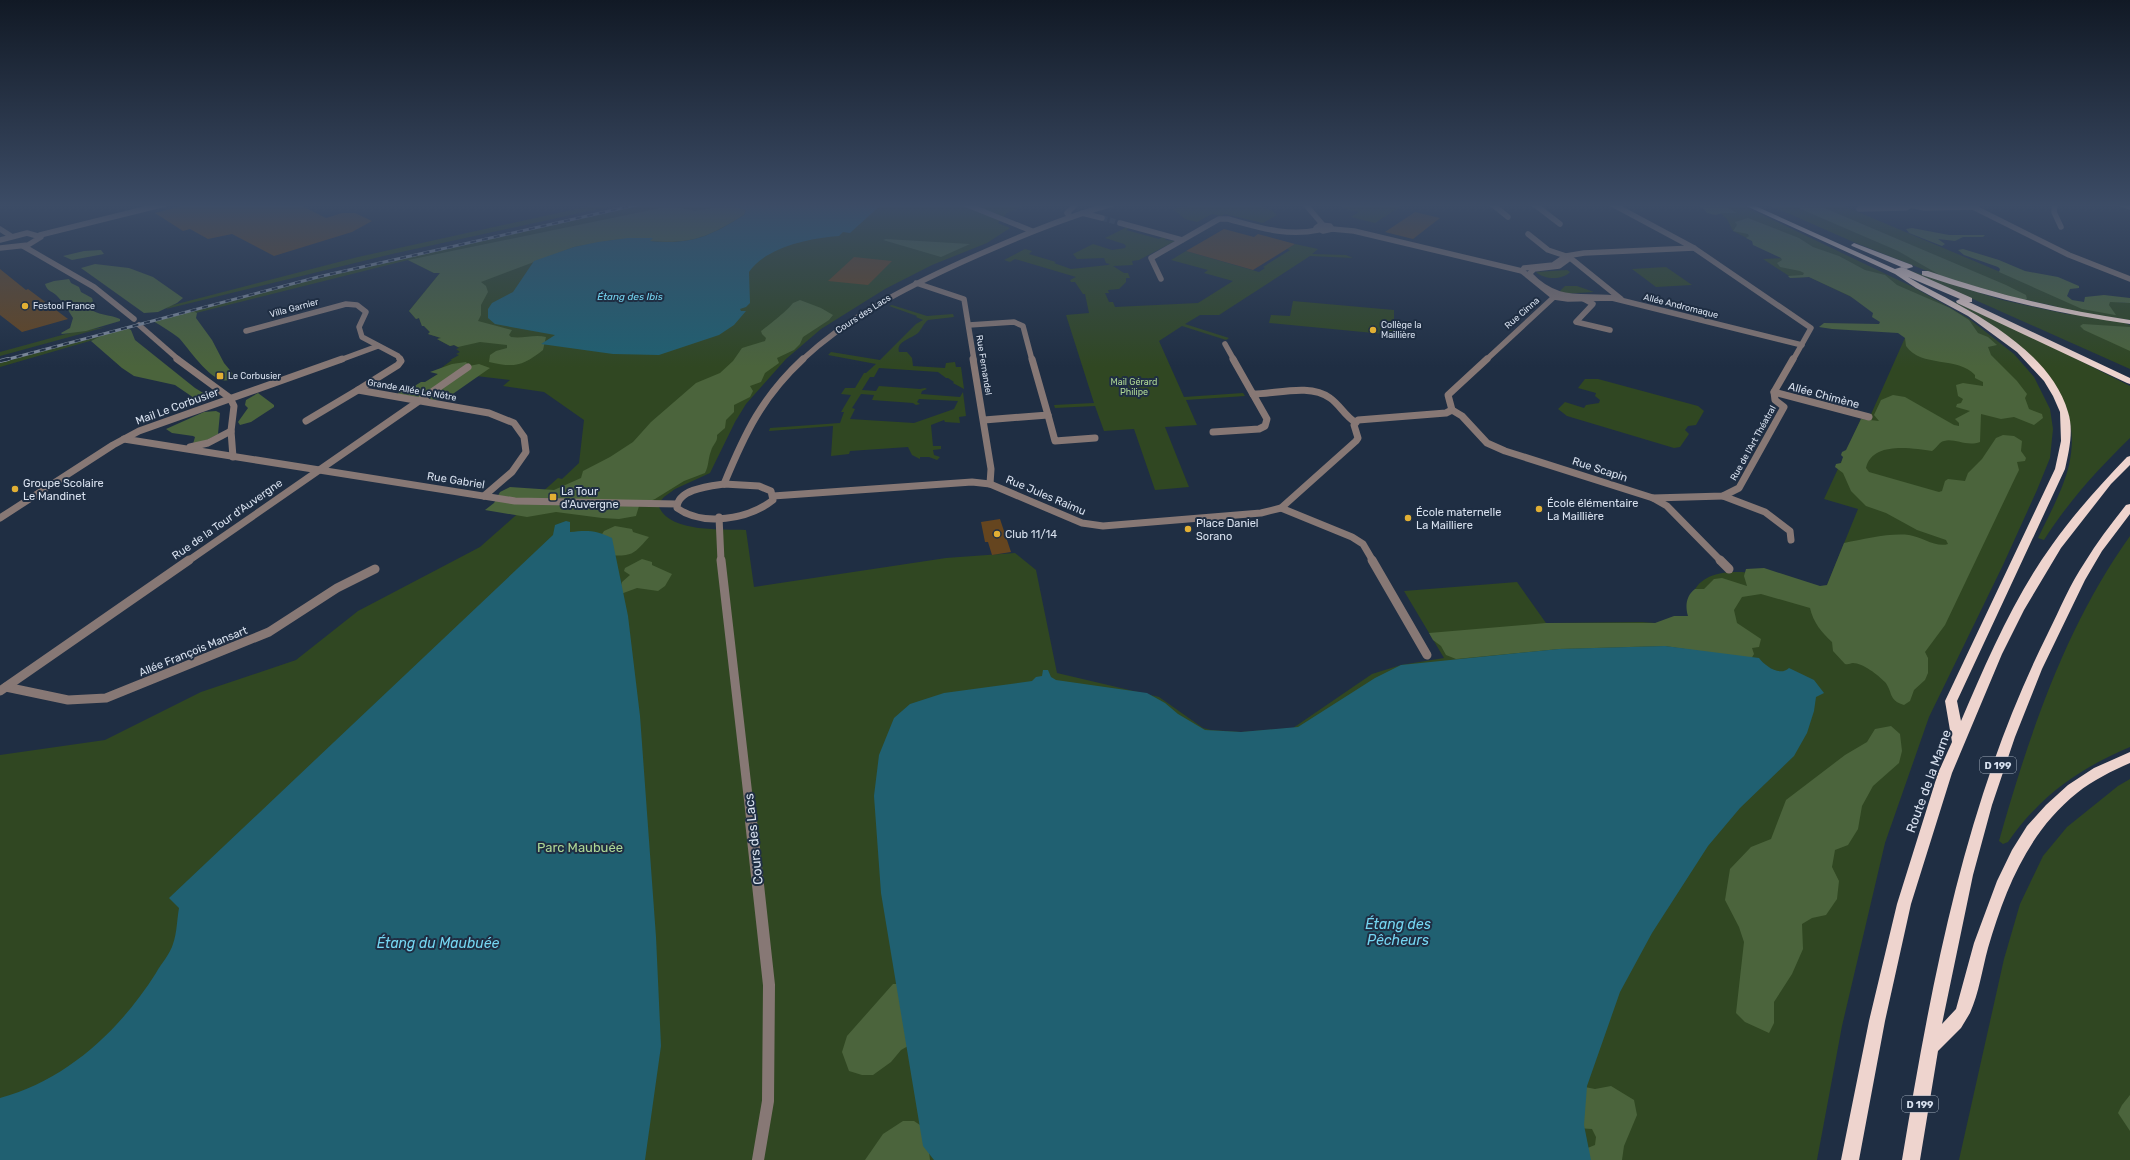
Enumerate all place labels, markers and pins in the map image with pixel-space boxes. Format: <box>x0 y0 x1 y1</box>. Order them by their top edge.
marker: Festool France <box>20 301 30 311</box>
place label: Festool France <box>33 301 95 311</box>
place label: Collège la Maillière <box>1381 320 1421 340</box>
marker: Collège la Maillière <box>1368 325 1378 335</box>
marker: Le Corbusier <box>215 371 225 381</box>
place label: Le Corbusier <box>228 371 281 381</box>
place label: Groupe Scolaire Le Mandinet <box>23 477 104 503</box>
marker: Groupe Scolaire Le Mandinet <box>10 484 20 494</box>
place label: La Tour d'Auvergne <box>561 485 619 511</box>
marker: La Tour d'Auvergne <box>548 492 558 502</box>
place label: École élémentaire La Maillière <box>1547 497 1638 523</box>
marker: École élémentaire La Maillière <box>1534 504 1544 514</box>
place label: École maternelle La Mailliere <box>1416 506 1501 532</box>
marker: École maternelle La Mailliere <box>1403 513 1413 523</box>
place label: Place Daniel Sorano <box>1196 517 1259 543</box>
marker: Place Daniel Sorano <box>1183 524 1193 534</box>
place label: Club 11/14 <box>1005 528 1057 541</box>
marker: Club 11/14 <box>992 529 1002 539</box>

